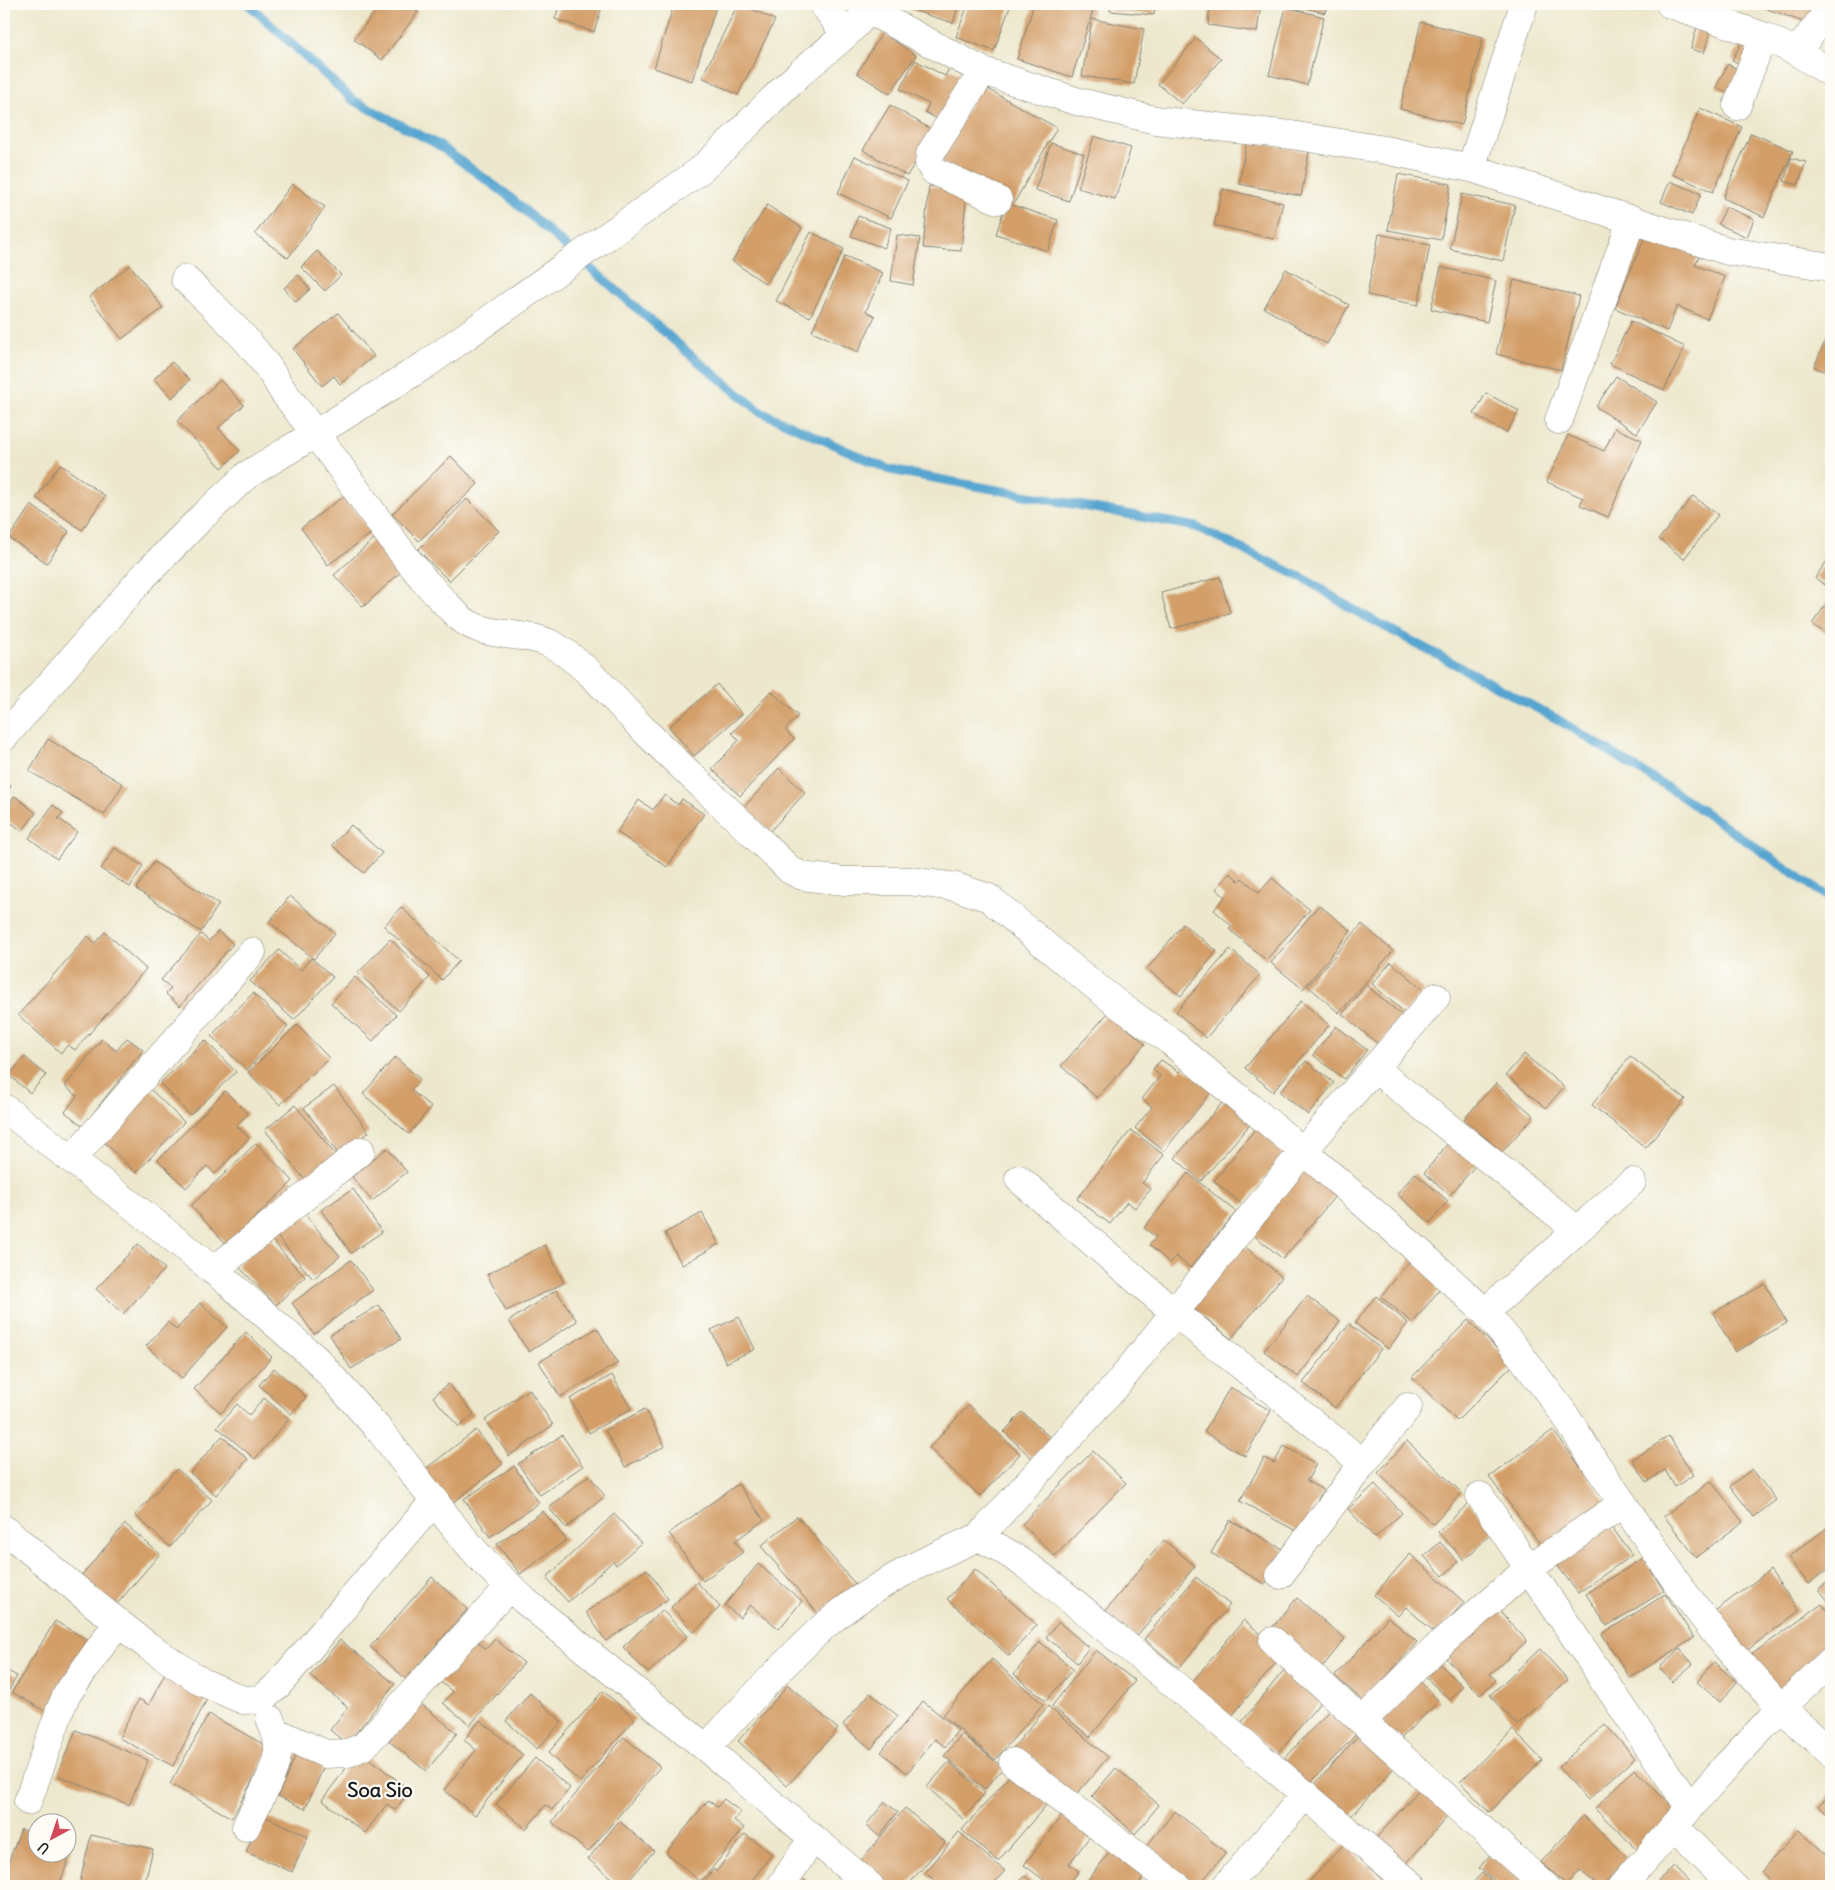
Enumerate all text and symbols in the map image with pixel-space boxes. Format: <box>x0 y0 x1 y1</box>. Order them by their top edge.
district label: Soa Sio <box>347 1777 413 1802</box>
north arrow <box>28 1812 78 1862</box>
text: U <box>34 1838 53 1858</box>

